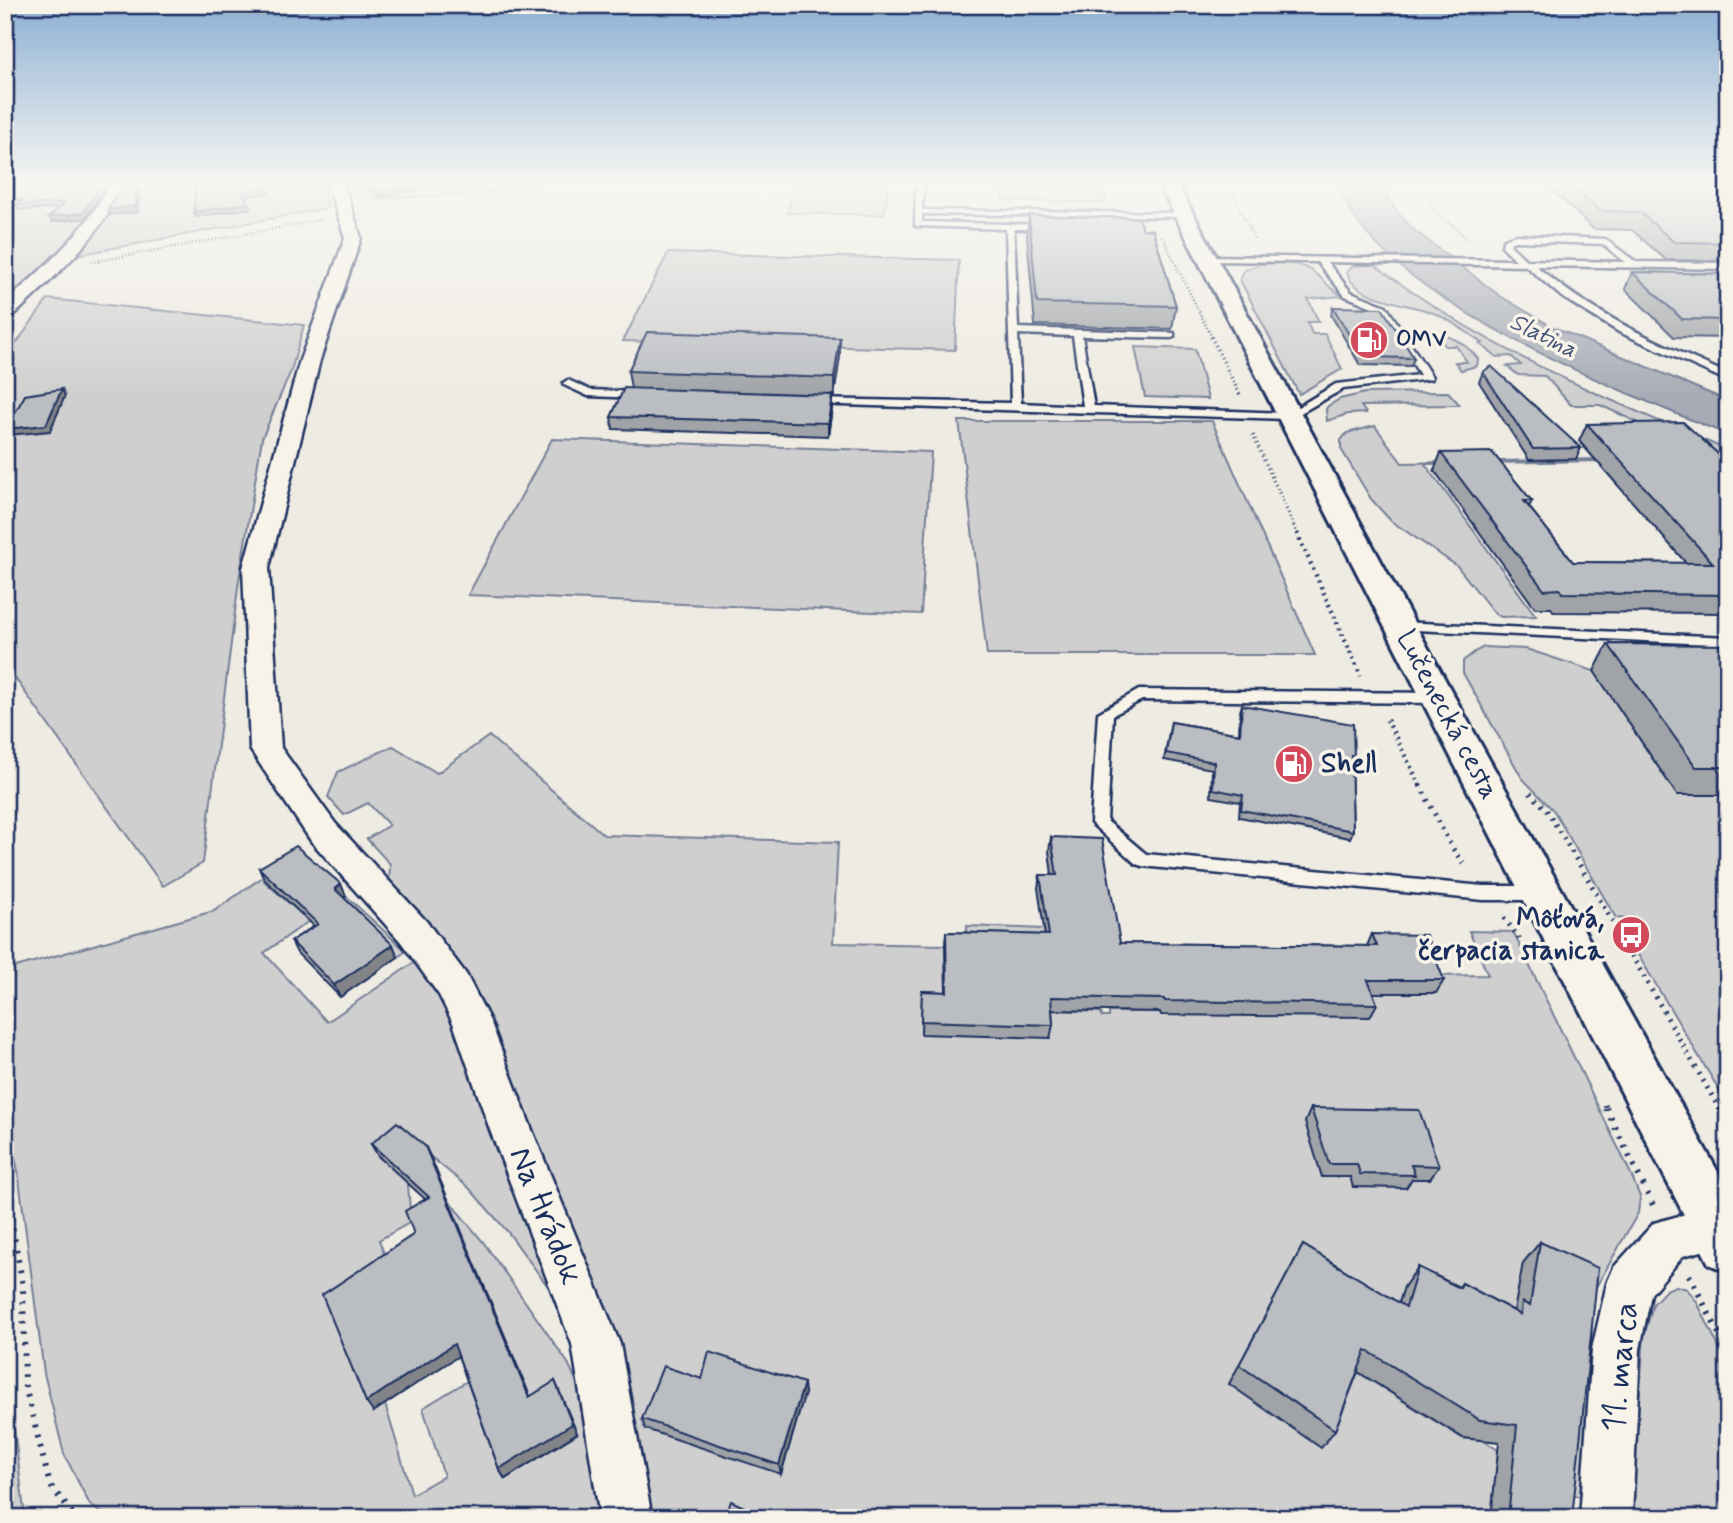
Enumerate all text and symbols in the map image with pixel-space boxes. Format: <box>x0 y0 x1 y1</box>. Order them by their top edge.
water label: Slatina <box>1505 307 1581 365</box>
fuel station icon: OMV <box>1348 319 1390 361</box>
place label: OMV <box>1396 325 1447 355</box>
street label: Lučenecká cesta <box>1387 624 1507 806</box>
fuel station icon: Shell <box>1273 743 1315 785</box>
place label: Shell <box>1321 746 1377 783</box>
place label: Môťová, čerpacia stanica <box>1418 901 1605 970</box>
bus stop icon: Môťová, čerpacia stanica <box>1610 914 1652 956</box>
street label: Na Hrádok <box>497 1141 593 1291</box>
street label: 11. marca <box>1592 1300 1650 1434</box>

